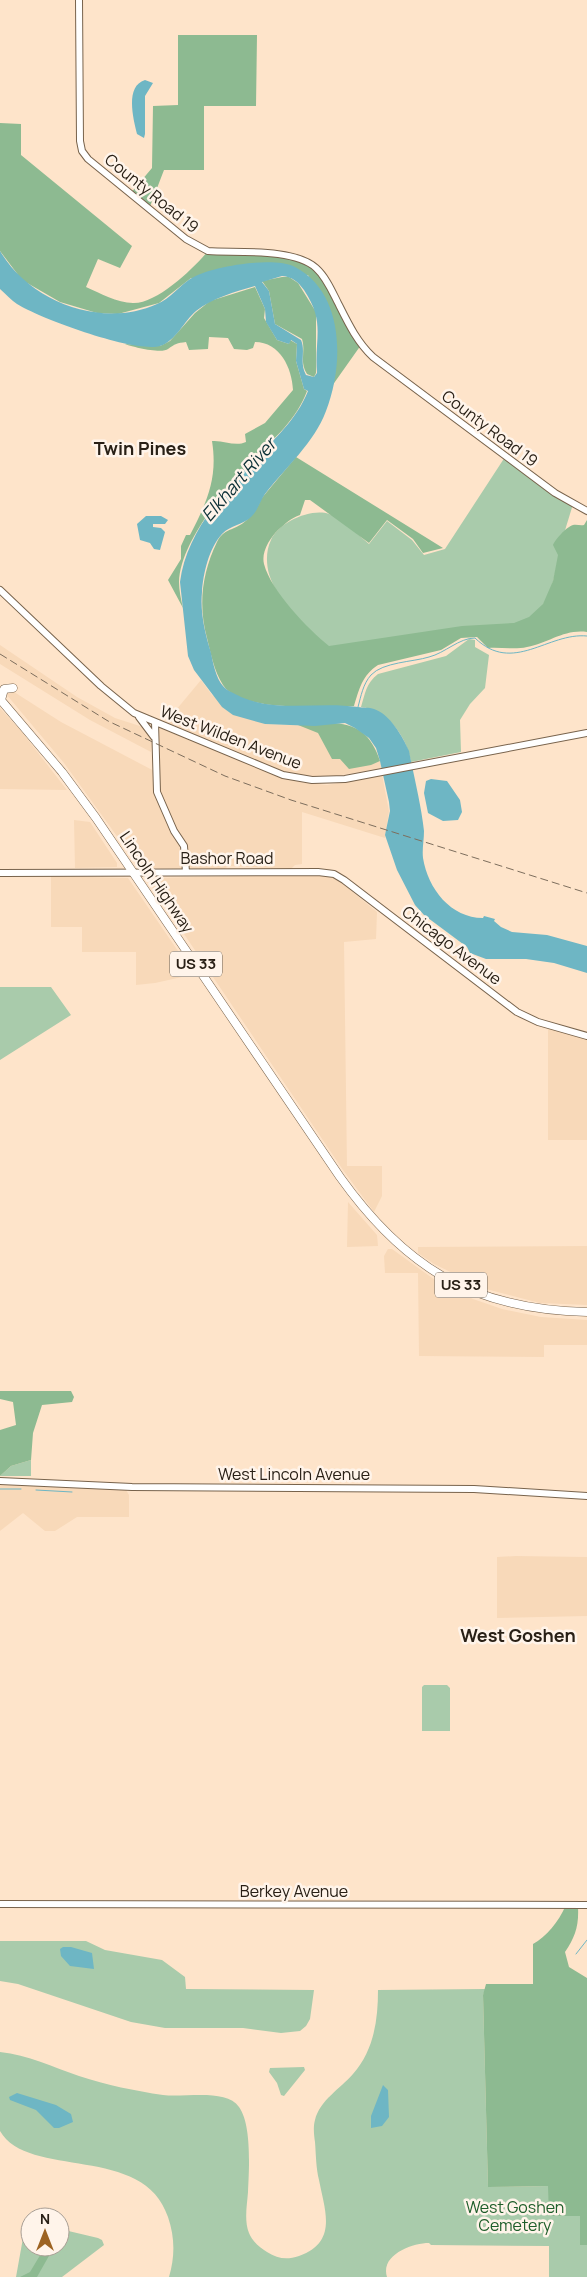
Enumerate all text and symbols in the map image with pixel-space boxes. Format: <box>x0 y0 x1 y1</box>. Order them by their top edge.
street label: County Road 19 <box>100 148 204 238</box>
street label: County Road 19 <box>437 385 543 471</box>
water label: Elkhart River <box>195 431 283 526</box>
district label: Twin Pines <box>94 436 186 460</box>
street label: West Wilden Avenue <box>157 700 305 774</box>
street label: Lincoln Highway <box>115 827 199 938</box>
street label: Bashor Road <box>181 847 273 869</box>
street label: Chicago Avenue <box>398 900 506 990</box>
road number: US 33 <box>170 952 222 976</box>
road number: US 33 <box>435 1272 487 1298</box>
street label: West Lincoln Avenue <box>218 1463 370 1485</box>
district label: West Goshen <box>460 1623 576 1647</box>
street label: Berkey Avenue <box>240 1880 348 1902</box>
park label: West Goshen Cemetery <box>466 2196 564 2236</box>
north arrow <box>20 2207 70 2257</box>
text: N <box>40 2209 50 2228</box>

